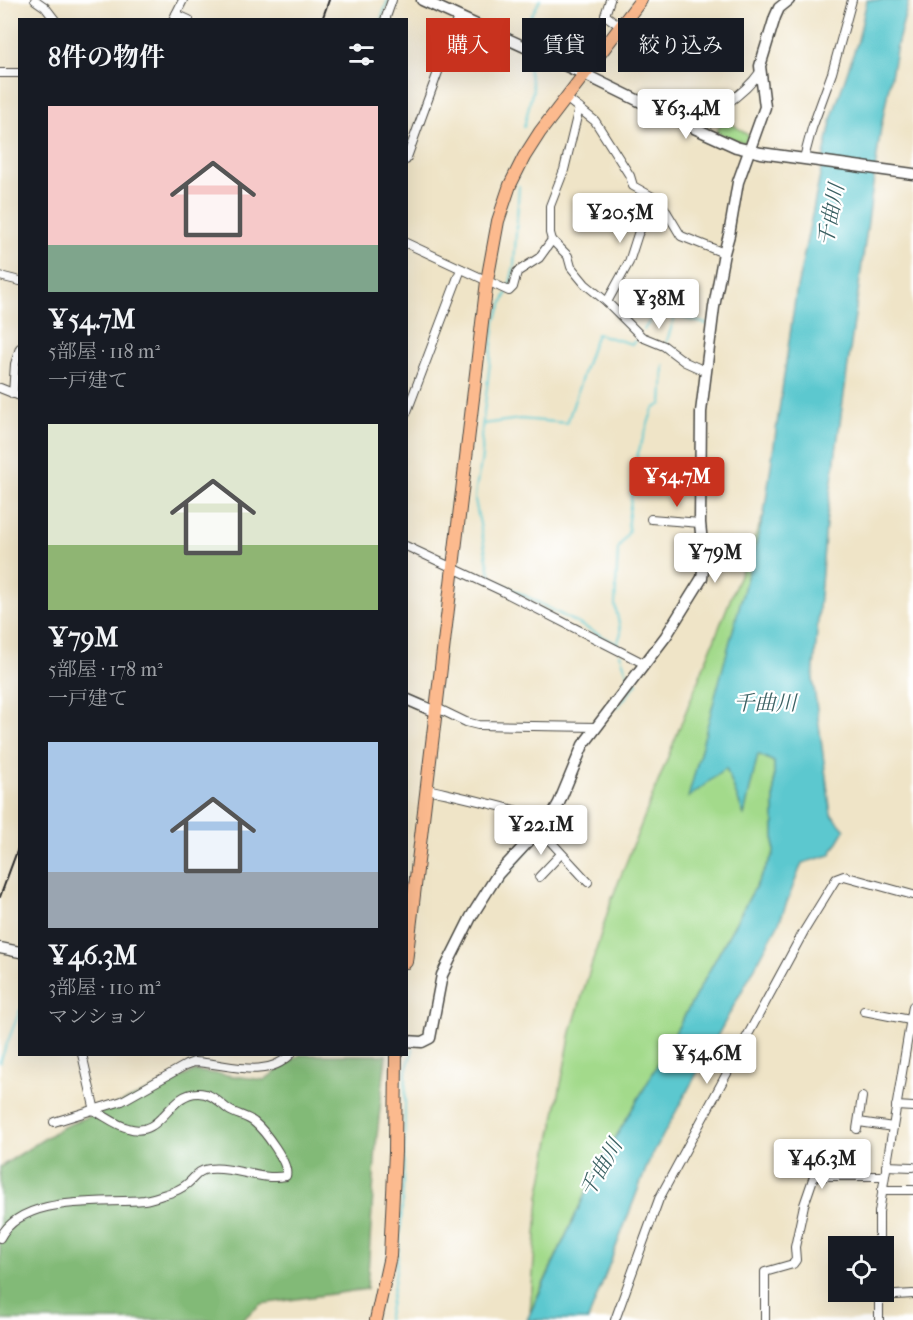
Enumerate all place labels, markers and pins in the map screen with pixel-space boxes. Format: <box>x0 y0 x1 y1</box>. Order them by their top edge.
pin: ¥63.4M <box>637 89 735 140</box>
pin: ¥20.5M <box>571 193 669 244</box>
pin: ¥38M <box>623 279 695 330</box>
pin: ¥54.7M <box>628 457 726 508</box>
pin: ¥79M <box>679 533 751 584</box>
pin: ¥22.1M <box>492 805 590 856</box>
pin: ¥54.6M <box>658 1034 756 1085</box>
pin: ¥46.3M <box>773 1139 871 1190</box>

